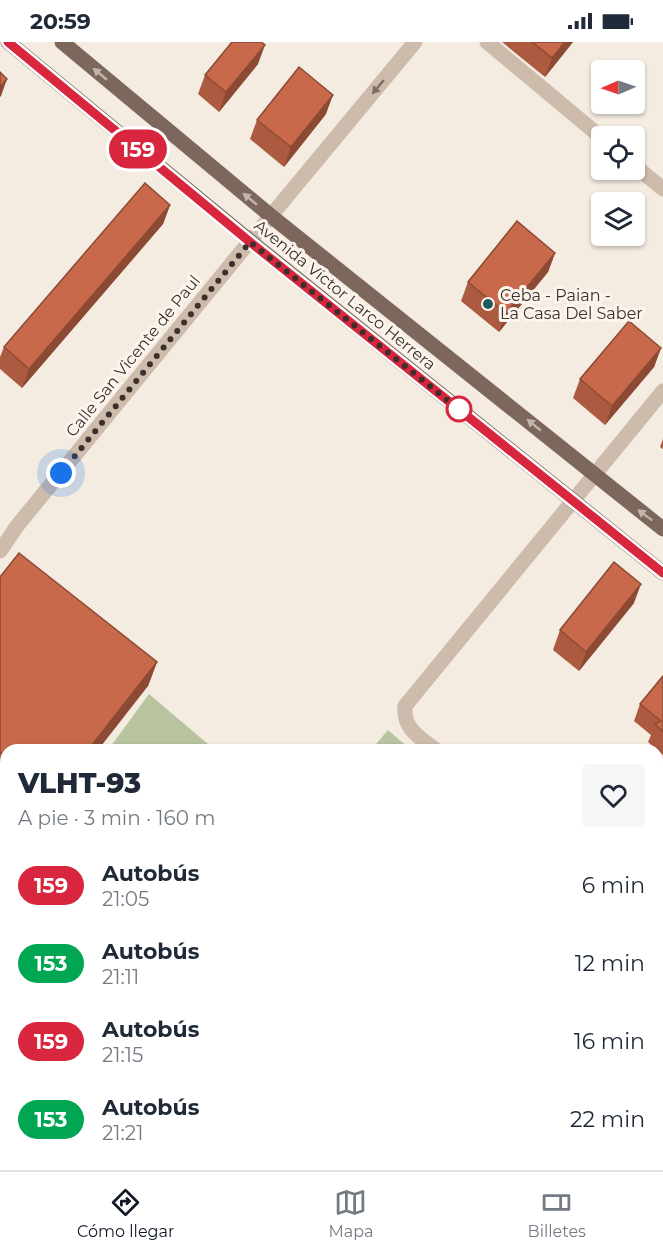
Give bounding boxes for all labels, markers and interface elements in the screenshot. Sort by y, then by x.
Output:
text: 20:59 [30,8,91,35]
north arrow [591,60,645,114]
map controls [591,60,645,246]
one-way arrow [93,68,108,81]
one-way arrow [371,79,384,95]
button: locate [591,126,645,180]
line badge: 159 [104,130,172,168]
text: 159 [121,137,155,162]
one-way arrow [242,192,258,205]
button: layers [591,192,645,246]
street label: Avenida Víctor Larco Herrera [250,216,440,374]
street label: Calle San Vicente de Paul [62,271,204,441]
place label: Ceba - Paian - La Casa Del Saber [500,286,643,323]
marker: Ceba - Paian - La Casa Del Saber [481,297,495,311]
unlabelled marker [446,396,472,422]
one-way arrow [526,420,541,432]
your location [46,458,76,488]
one-way arrow [637,509,652,521]
button: heart [582,764,645,827]
text: VLHT-93 [18,766,141,800]
text: A pie · 3 min · 160 m [18,806,215,830]
text: Autobús [102,860,199,887]
text: 6 min [582,872,645,899]
text: 159 [34,873,68,898]
text: 21:05 [102,887,149,911]
text: Autobús [102,938,199,965]
text: 12 min [575,950,645,977]
text: 153 [34,951,68,976]
text: 21:11 [102,965,139,989]
text: Autobús [102,1016,199,1043]
text: 16 min [574,1028,645,1055]
text: 159 [34,1029,68,1054]
text: 21:15 [102,1043,143,1067]
text: Autobús [102,1094,199,1121]
text: 22 min [570,1106,645,1133]
text: 153 [34,1107,68,1132]
text: 21:21 [102,1121,143,1145]
tab: Cómo llegar [77,1186,174,1241]
tab: Mapa [329,1186,373,1241]
tab: Billetes [528,1186,586,1241]

